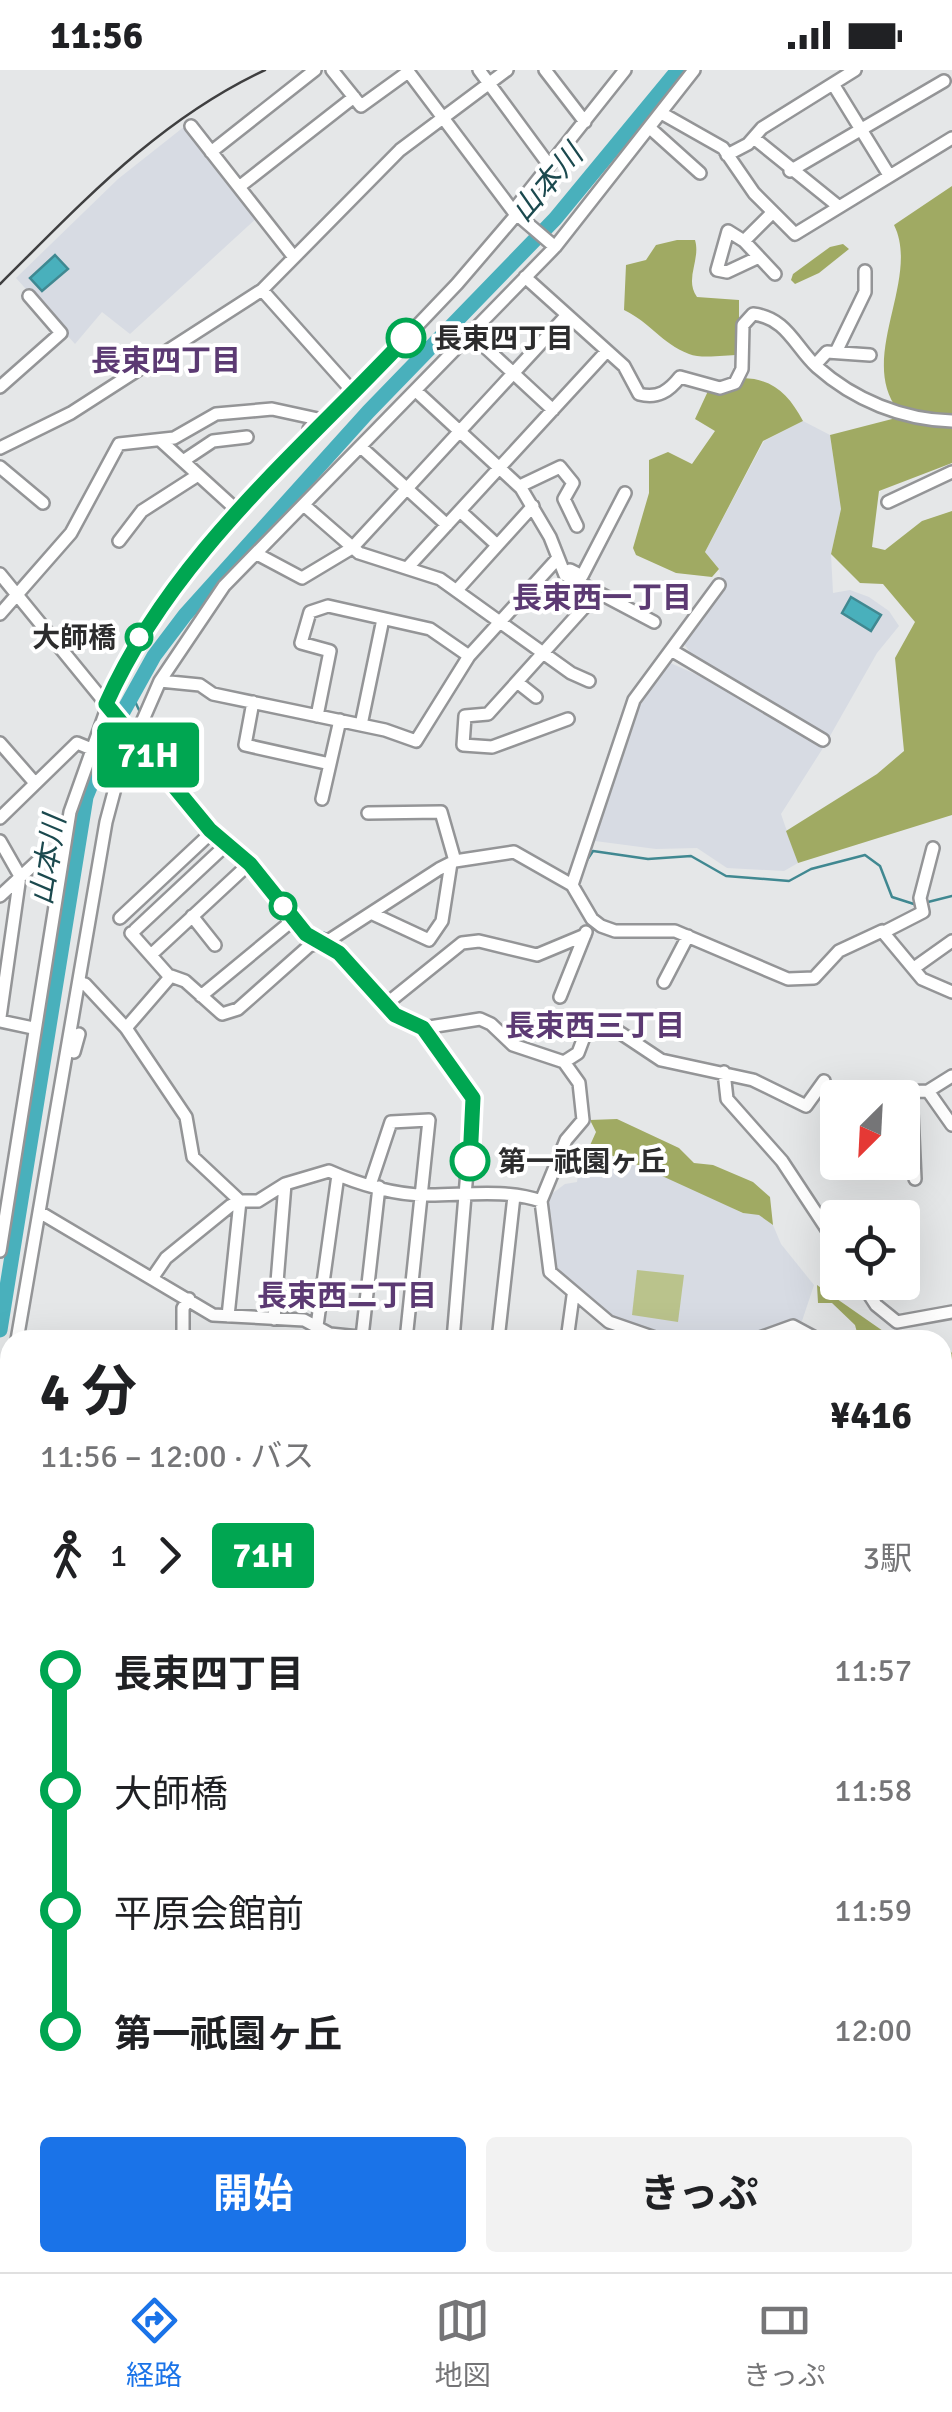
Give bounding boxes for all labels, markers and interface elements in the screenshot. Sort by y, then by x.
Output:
text: 11:56 [50,12,143,59]
water label: 山本川 [504,135,593,229]
marker: 長束四丁目 [387,319,425,357]
place label: 長束四丁目 [434,322,574,356]
district label: 長束四丁目 [91,343,241,380]
district label: 長束西一丁目 [512,580,692,617]
place label: 大師橋 [32,621,116,655]
marker: 大師橋 [126,624,152,650]
line badge: 71H [90,722,206,788]
text: 71H [117,734,179,777]
water label: 山本川 [23,810,74,907]
unlabelled marker [270,893,296,919]
district label: 長束西三丁目 [505,1008,685,1045]
north arrow [820,1080,920,1180]
map controls [820,1080,920,1300]
marker: 第一祇園ヶ丘 [451,1142,489,1180]
place label: 第一祇園ヶ丘 [498,1145,666,1179]
button: locate [820,1200,920,1300]
district label: 長束西二丁目 [257,1278,437,1315]
text: 4 分 [40,1358,137,1426]
text: ¥416 [830,1392,912,1439]
text: 11:56 – 12:00 · バス [40,1437,314,1476]
icon: walk [40,1528,95,1583]
icon: forward [142,1528,197,1583]
text: 71H [232,1534,294,1577]
text: 1 [110,1536,127,1575]
text: 3駅 [863,1539,912,1578]
text: 長束四丁目 [114,1651,304,1698]
text: 11:57 [834,1651,912,1690]
text: 大師橋 [114,1771,228,1818]
text: 11:58 [834,1771,912,1810]
text: 平原会館前 [114,1891,304,1938]
text: 11:59 [834,1891,912,1930]
text: 第一祇園ヶ丘 [114,2011,342,2058]
text: 12:00 [834,2011,912,2050]
button: 開始 [40,2137,466,2252]
button: きっぷ [486,2137,912,2252]
tab: 経路 [126,2293,182,2393]
tab: 地図 [435,2293,491,2393]
tab: きっぷ [743,2293,826,2393]

